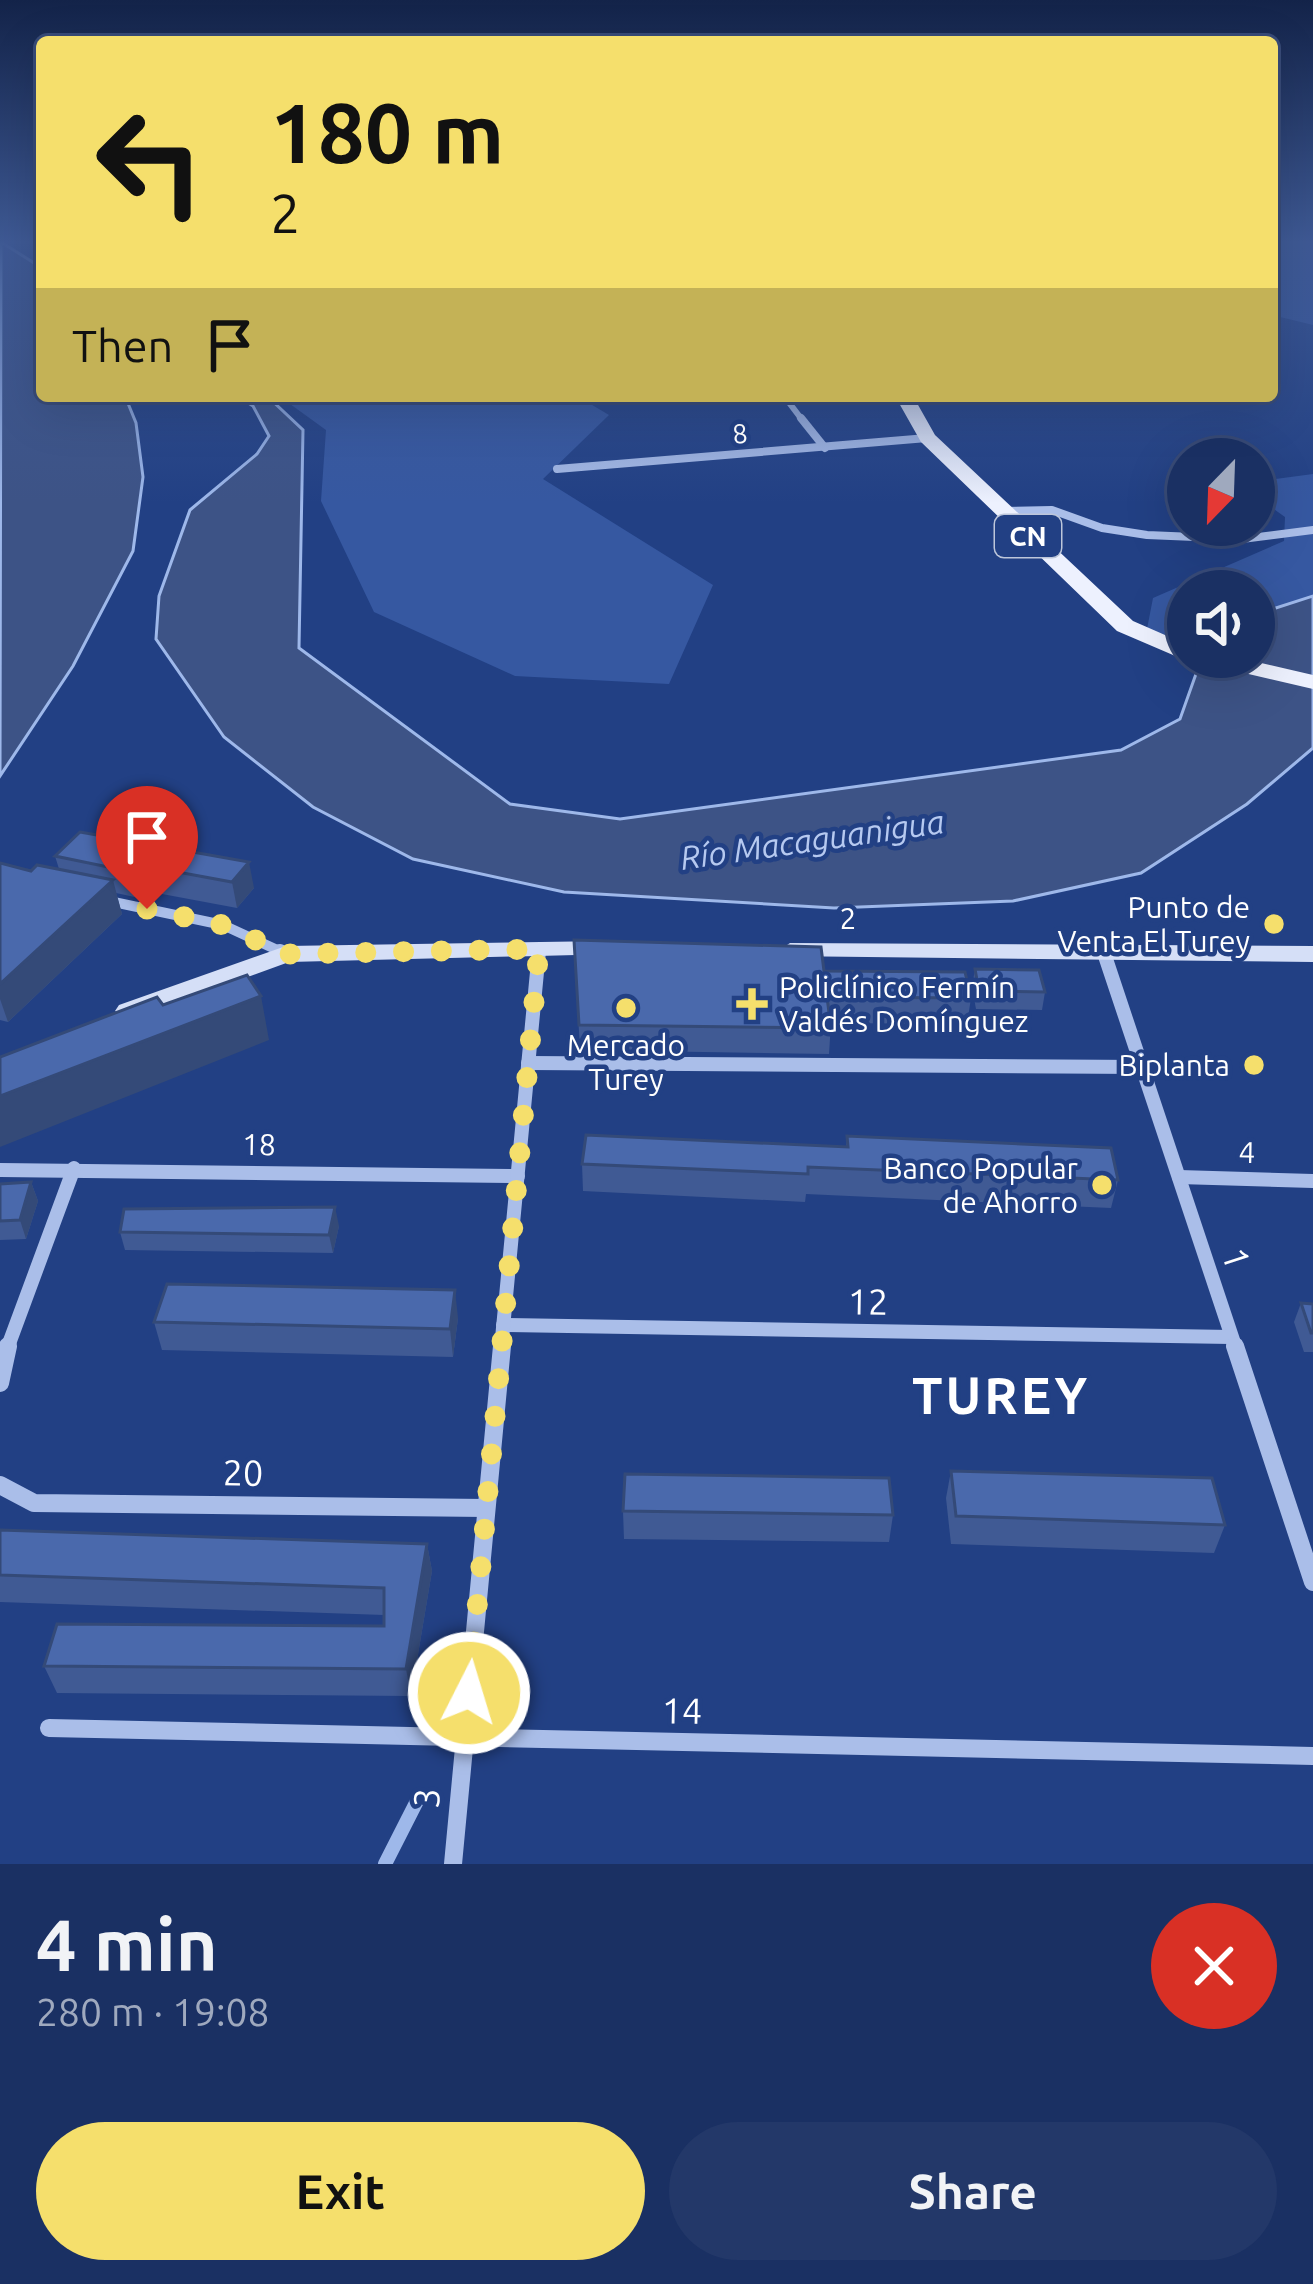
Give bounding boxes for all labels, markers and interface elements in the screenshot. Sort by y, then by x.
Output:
icon: left [72,84,228,240]
text: 180 m [270,85,504,179]
text: 2 [270,183,300,243]
icon: arrive [197,312,263,378]
text: Then [72,320,173,371]
street label: 8 [731,417,749,449]
north arrow [1167,438,1275,546]
map controls [1167,438,1275,678]
road number: CN [995,515,1061,557]
button: sound [1167,570,1275,678]
pin [96,786,198,909]
water label: Río Macaguanigua [678,802,946,876]
icon: arrive [114,804,180,870]
place label: Punto de Venta El Turey [1057,890,1250,958]
street label: 2 [840,901,856,935]
marker: Punto de Venta El Turey [1261,911,1287,937]
place label: Policlínico Fermín Valdés Domínguez [779,970,1029,1038]
marker: Policlínico Fermín Valdés Domínguez [736,988,768,1020]
marker: Mercado Turey [613,995,639,1021]
place label: Mercado Turey [567,1028,685,1096]
place label: Biplanta [1118,1048,1230,1082]
marker: Biplanta [1241,1052,1267,1078]
street label: 18 [242,1127,276,1161]
street label: 4 [1238,1135,1256,1169]
place label: Banco Popular de Ahorro [884,1151,1079,1219]
marker: Banco Popular de Ahorro [1089,1172,1115,1198]
street label: 1 [1214,1242,1260,1274]
street label: 12 [847,1280,889,1322]
district label: TUREY [912,1366,1090,1424]
street label: 20 [222,1451,264,1493]
position arrow [406,1630,532,1756]
street label: 14 [661,1689,703,1731]
street label: 3 [405,1786,447,1810]
button: close [1151,1903,1277,2029]
text: 4 min [36,1904,218,1985]
text: 280 m · 19:08 [36,1990,270,2033]
button: Exit [36,2122,645,2260]
button: Share [669,2122,1277,2260]

